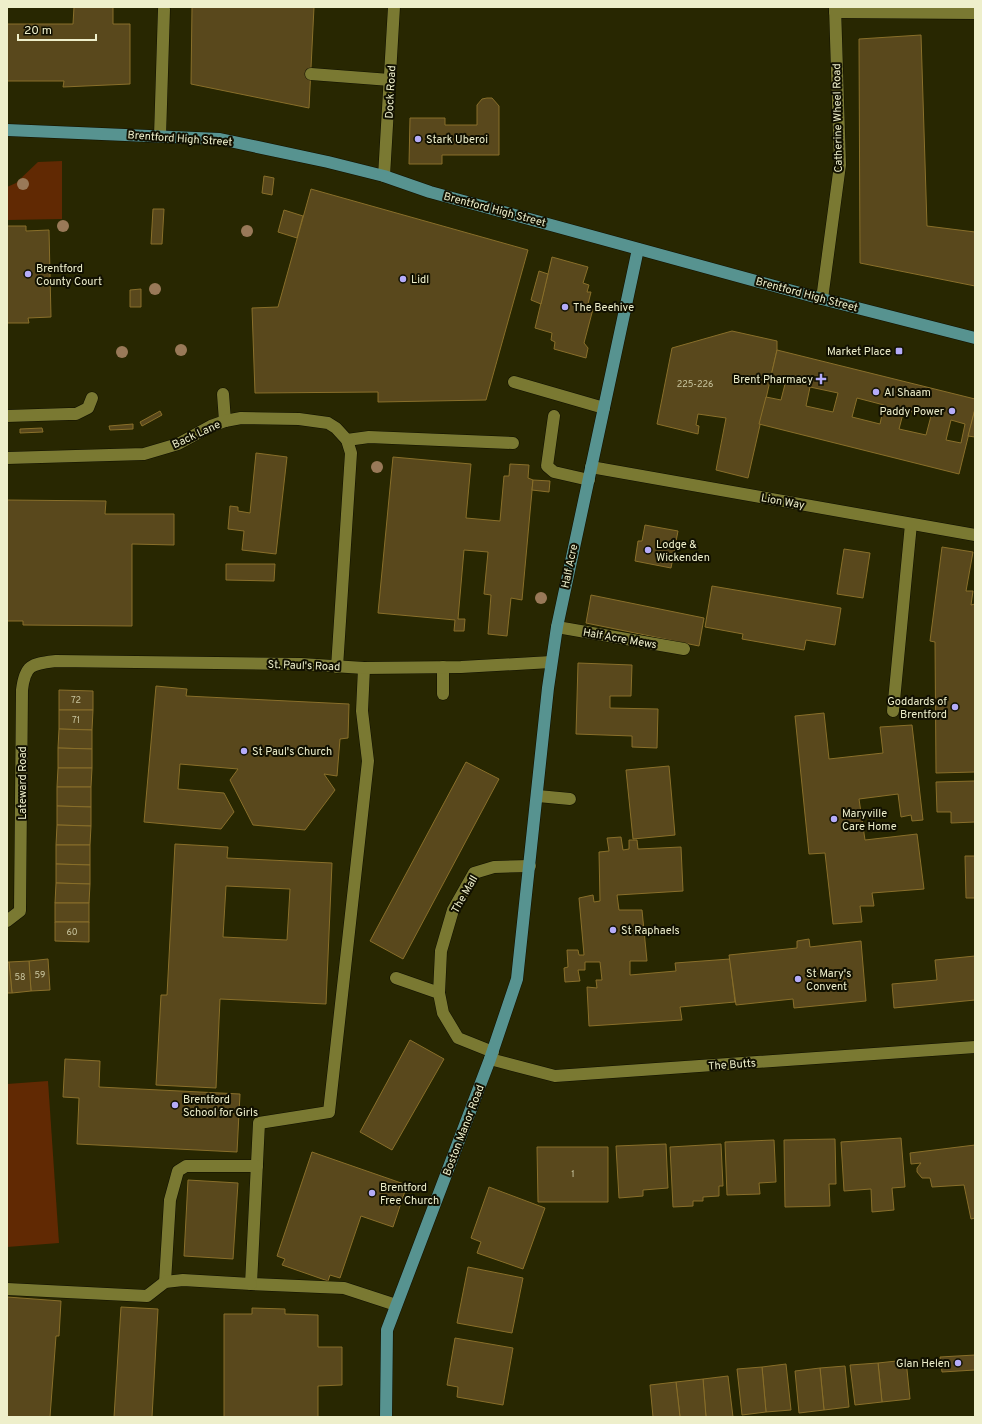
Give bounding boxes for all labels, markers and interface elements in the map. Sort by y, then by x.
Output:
scale bar [18,16,96,42]
text: 20 m [24,23,52,39]
street label: Catherine Wheel Road [830,63,846,173]
street label: Dock Road [383,65,399,119]
street label: Brentford High Street [127,128,233,150]
place label: Stark Uberoi [426,133,488,147]
marker: Stark Uberoi [413,134,423,144]
street label: Brentford High Street [442,190,547,230]
place label: Brentford County Court [36,262,102,289]
marker: Brentford County Court [23,269,33,279]
place label: Lidl [411,273,429,287]
marker: Lidl [398,274,408,284]
street label: Brentford High Street [754,275,859,315]
place label: The Beehive [573,301,634,315]
marker: The Beehive [560,302,570,312]
place label: Market Place [827,345,891,359]
marker: Market Place [894,346,904,356]
place label: Brent Pharmacy [733,373,813,387]
marker: Brent Pharmacy [816,374,826,384]
house number: 225-226 [677,379,713,390]
place label: Al Shaam [884,386,931,400]
marker: Al Shaam [871,387,881,397]
place label: Paddy Power [880,405,945,419]
marker: Paddy Power [947,406,957,416]
street label: Back Lane [170,418,223,452]
street label: Lion Way [760,491,806,513]
place label: Lodge & Wickenden [656,538,710,565]
street label: Half Acre [558,543,581,590]
marker: Lodge & Wickenden [643,545,653,555]
street label: Half Acre Mews [582,626,658,652]
street label: St. Paul's Road [267,658,340,674]
house number: 72 [71,695,81,706]
place label: Goddards of Brentford [887,695,947,722]
marker: Goddards of Brentford [950,702,960,712]
house number: 71 [72,715,80,726]
place label: St Paul's Church [252,745,332,759]
street label: Lateward Road [16,746,30,820]
marker: St Paul's Church [239,746,249,756]
place label: Maryville Care Home [842,807,897,834]
marker: Maryville Care Home [829,814,839,824]
street label: The Mall [448,873,481,916]
place label: St Raphaels [621,924,680,938]
marker: St Raphaels [608,925,618,935]
house number: 60 [66,927,78,938]
place label: St Mary's Convent [806,967,851,994]
house number: 59 [35,970,45,981]
house number: 58 [14,972,26,983]
marker: St Mary's Convent [793,974,803,984]
street label: The Butts [708,1056,756,1074]
street label: Boston Manor Road [440,1083,488,1178]
place label: Brentford School for Girls [183,1093,258,1120]
marker: Brentford School for Girls [170,1100,180,1110]
house number: 1 [571,1169,575,1180]
place label: Brentford Free Church [380,1181,439,1208]
marker: Brentford Free Church [367,1188,377,1198]
place label: Glan Helen [896,1357,950,1371]
marker: Glan Helen [953,1358,963,1368]

